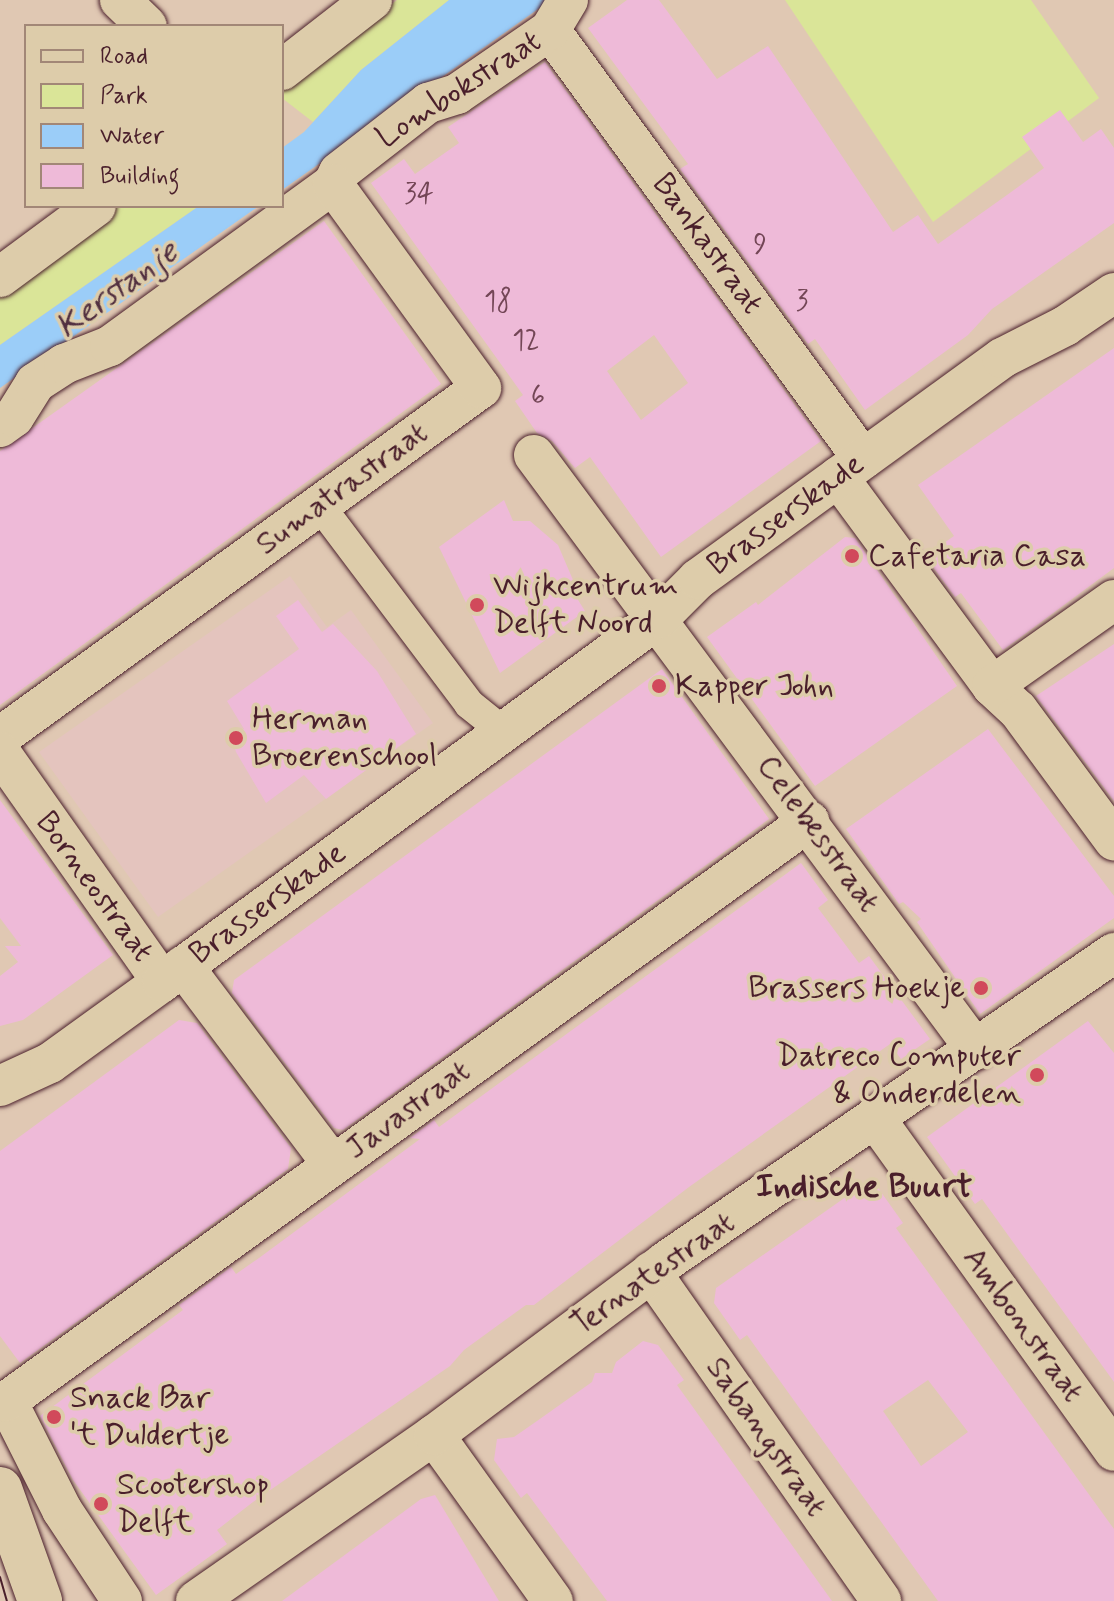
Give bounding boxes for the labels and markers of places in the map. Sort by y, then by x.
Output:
place label: Cafetaria Casa [868,537,1083,575]
marker: Cafetaria Casa [843,547,861,565]
place label: Wijkcentrum Delft Noord [493,568,678,643]
marker: Wijkcentrum Delft Noord [468,596,486,614]
place label: Kapper John [675,667,849,705]
marker: Kapper John [650,677,668,695]
place label: Herman Broerenschool [252,701,437,776]
marker: Herman Broerenschool [227,729,245,747]
place label: Brassers Hoekje [748,969,965,1007]
marker: Brassers Hoekje [972,979,990,997]
place label: Datreco Computer & Onderdelen [772,1038,1021,1113]
marker: Datreco Computer & Onderdelen [1028,1066,1046,1084]
place label: Snack Bar 't Duldertje [70,1380,229,1455]
marker: Snack Bar 't Duldertje [45,1408,63,1426]
place label: Scootershop Delft [117,1467,269,1542]
marker: Scootershop Delft [92,1495,110,1513]

